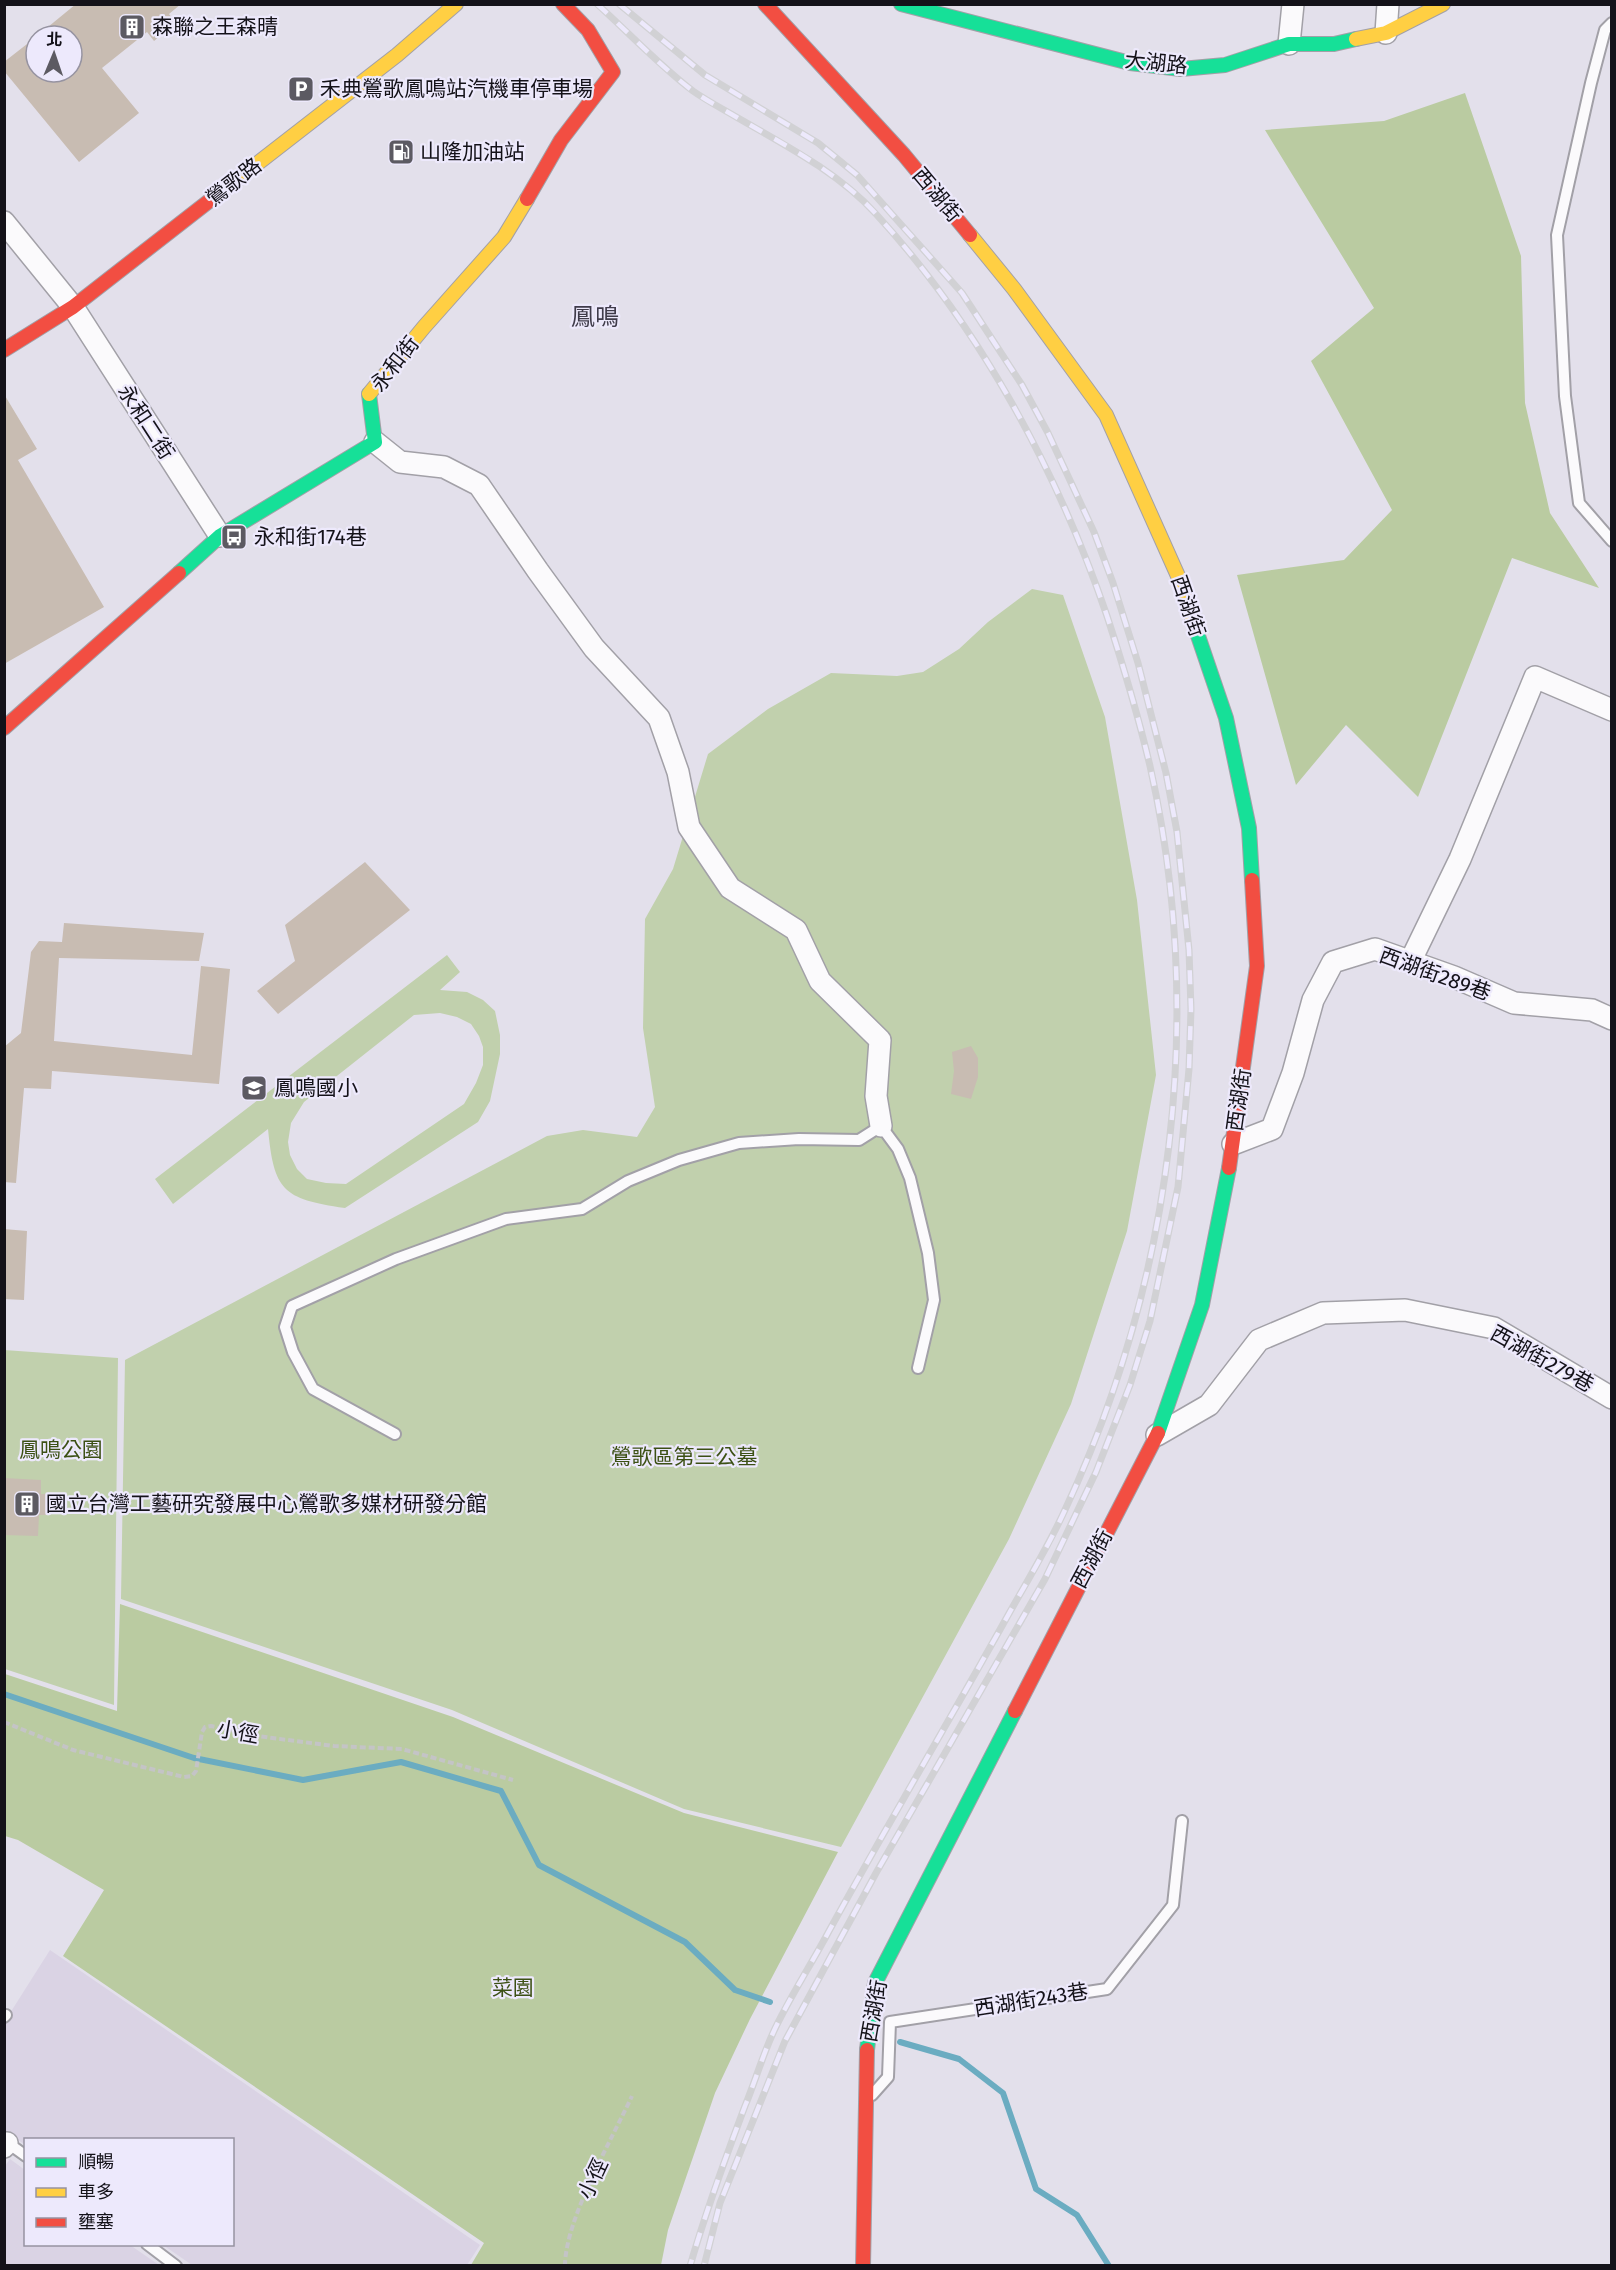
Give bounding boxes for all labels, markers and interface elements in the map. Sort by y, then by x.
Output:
building icon: 森聯之王森晴 [117,12,147,42]
place label: 森聯之王森晴 [152,14,278,40]
north arrow [24,24,84,84]
text: 北 [46,30,63,49]
street label: 大湖路 [1123,47,1189,79]
parking icon: 禾典鶯歌鳳鳴站汽機車停車場 [286,74,316,104]
place label: 禾典鶯歌鳳鳴站汽機車停車場 [320,76,593,102]
fuel station icon: 山隆加油站 [386,137,416,167]
place label: 山隆加油站 [420,139,525,165]
street label: 鶯歌路 [201,152,267,212]
street label: 西湖街 [907,163,967,227]
district label: 鳳鳴 [571,303,619,331]
street label: 永和街 [365,331,425,397]
street label: 永和二街 [112,380,180,464]
bus stop icon: 永和街174巷 [219,522,249,552]
place label: 永和街174巷 [254,524,367,550]
street label: 西湖街 [1165,572,1211,640]
street label: 西湖街289巷 [1376,942,1494,1006]
street label: 西湖街 [1222,1067,1256,1133]
school or university icon: 鳳鳴國小 [239,1073,269,1103]
place label: 鳳鳴國小 [274,1075,358,1101]
street label: 西湖街279巷 [1486,1320,1598,1398]
park label: 鳳鳴公園 [19,1437,103,1463]
park label: 鶯歌區第三公墓 [611,1444,758,1470]
building icon: 國立台灣工藝研究發展中心鶯歌多媒材研發分館 [12,1489,42,1519]
place label: 國立台灣工藝研究發展中心鶯歌多媒材研發分館 [46,1491,487,1517]
street label: 西湖街 [1066,1525,1118,1593]
street label: 小徑 [215,1716,261,1748]
park label: 菜園 [492,1975,534,2001]
street label: 西湖街 [856,1978,892,2044]
street label: 西湖街243巷 [972,1978,1090,2022]
legend [24,2138,234,2246]
text: 順暢 [78,2151,114,2173]
street label: 小徑 [572,2154,614,2204]
text: 車多 [78,2181,114,2203]
text: 壅塞 [78,2211,114,2233]

